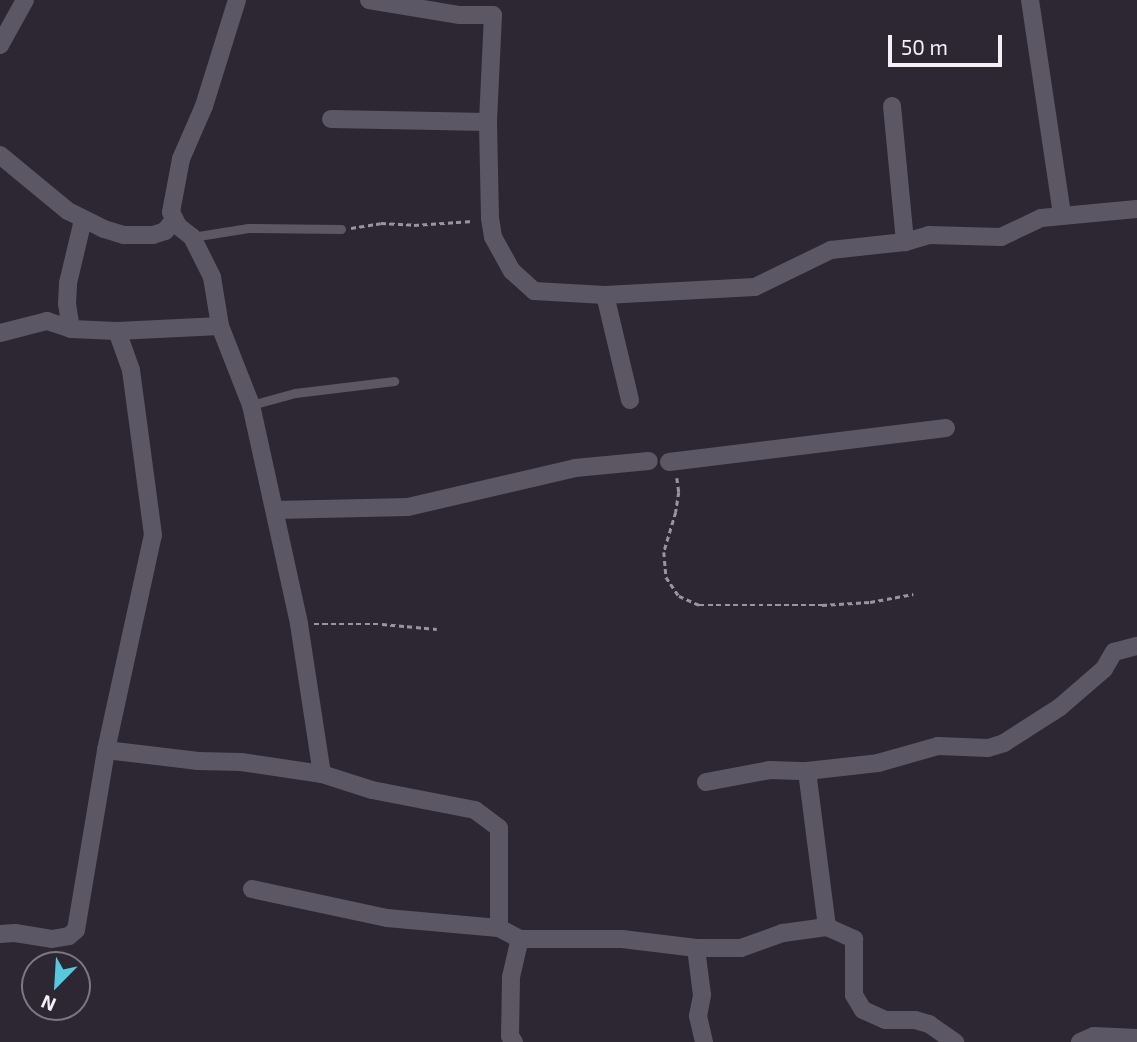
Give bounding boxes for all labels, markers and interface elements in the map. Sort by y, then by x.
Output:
scale bar [892,21,1006,65]
text: 50 m [901,34,948,59]
north arrow [21,951,91,1021]
text: N [37,991,59,1017]

